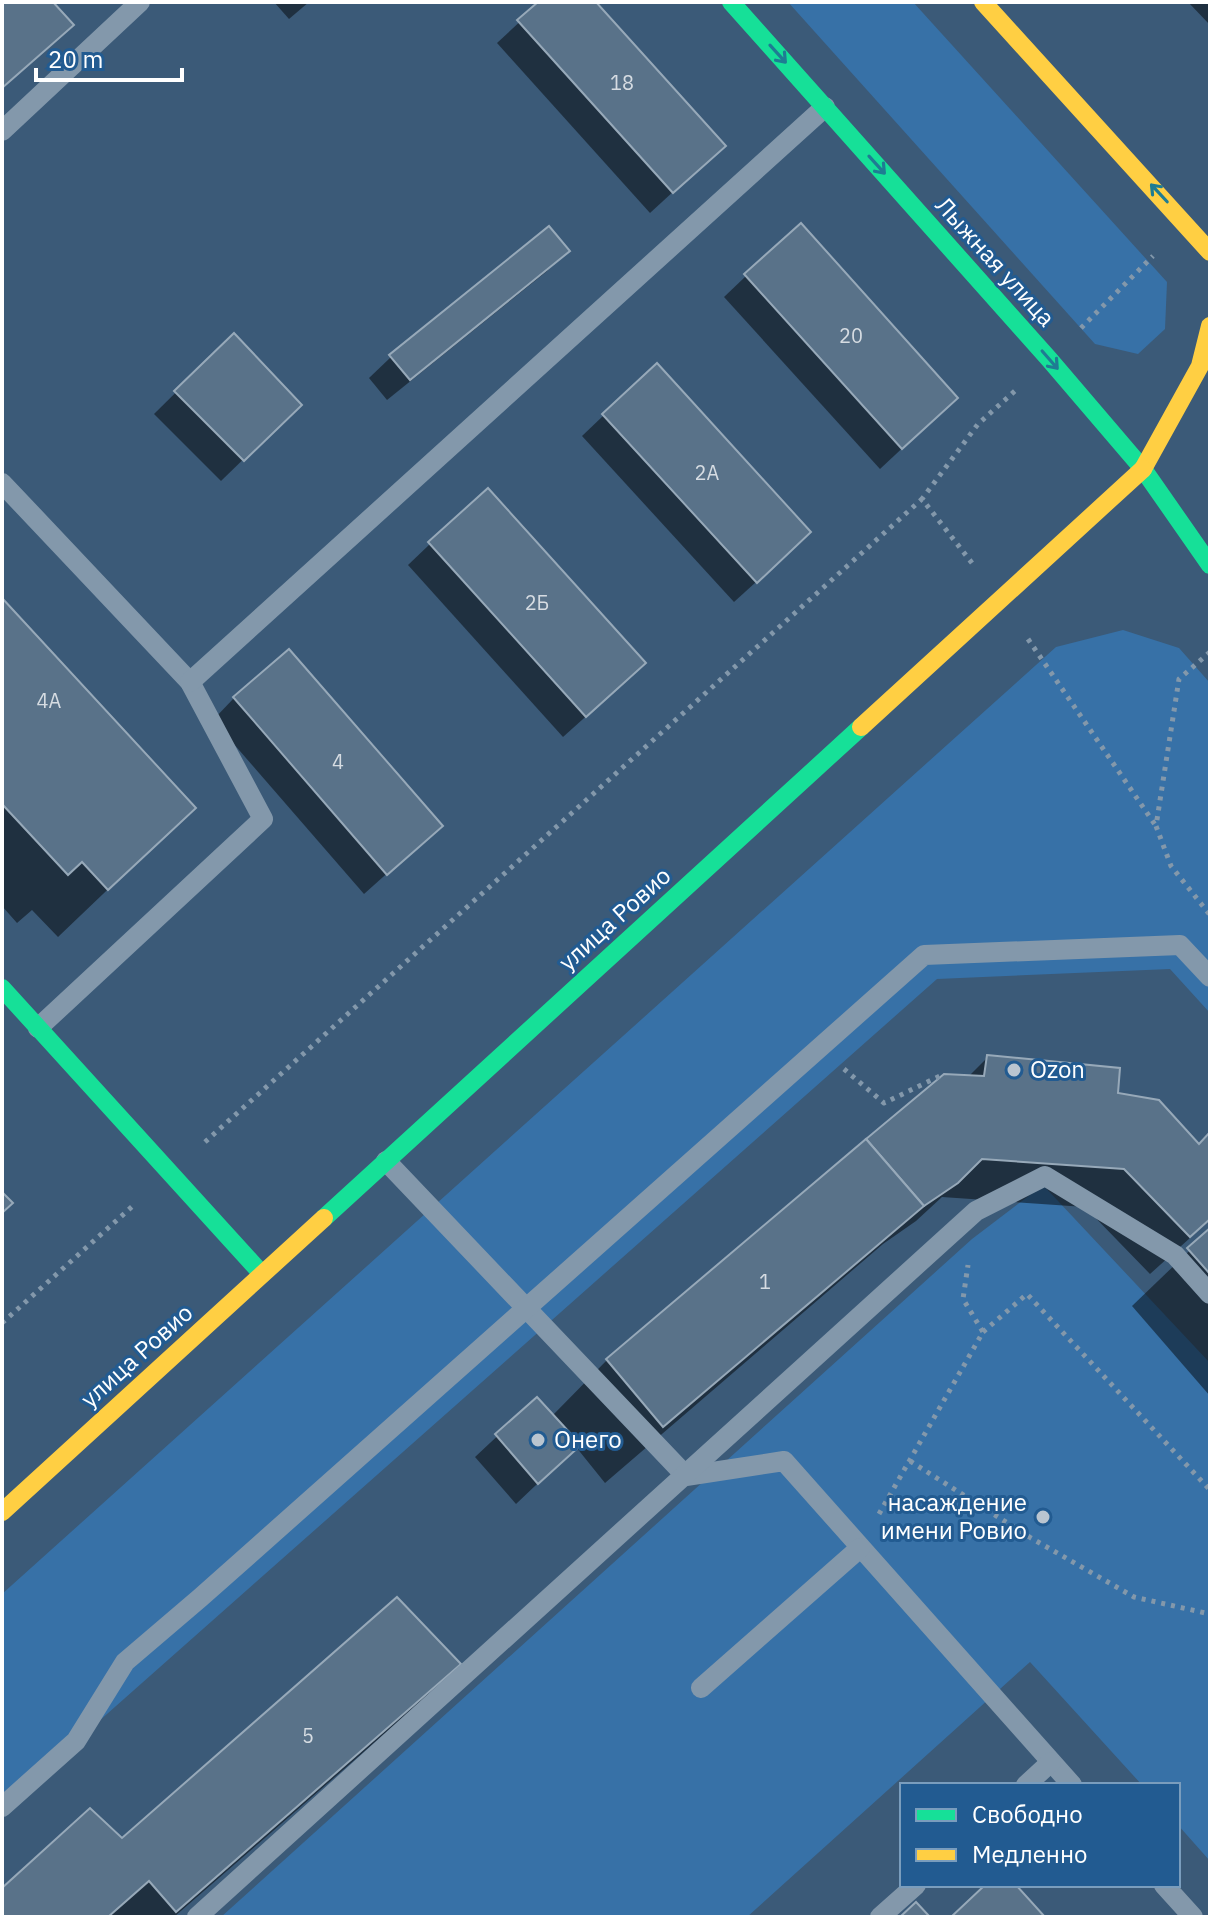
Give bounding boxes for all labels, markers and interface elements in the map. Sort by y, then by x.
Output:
scale bar [36,32,182,82]
text: 20 m [48,43,103,75]
one-way arrow [769,44,787,64]
house number: 18 [610,69,634,96]
one-way arrow [868,155,886,175]
one-way arrow [1149,183,1168,203]
street label: Лыжная улица [929,190,1063,333]
house number: 20 [839,322,863,349]
one-way arrow [1040,349,1058,369]
house number: 2А [695,459,720,486]
house number: 2Б [525,589,549,616]
house number: 4А [37,687,62,714]
house number: 4 [332,748,344,775]
street label: улица Ровио [551,859,677,977]
place label: Ozon [1030,1053,1085,1085]
marker: Ozon [1005,1061,1023,1079]
house number: 1 [759,1268,771,1295]
street label: улица Ровио [73,1296,199,1414]
place label: Онего [554,1423,622,1455]
marker: Онего [529,1431,547,1449]
place label: насаждение имени Ровио [881,1486,1027,1546]
marker: насаждение имени Ровио [1034,1508,1052,1526]
house number: 5 [302,1722,314,1749]
legend [900,1783,1180,1887]
text: Свободно [972,1798,1083,1830]
text: Медленно [972,1838,1088,1870]

